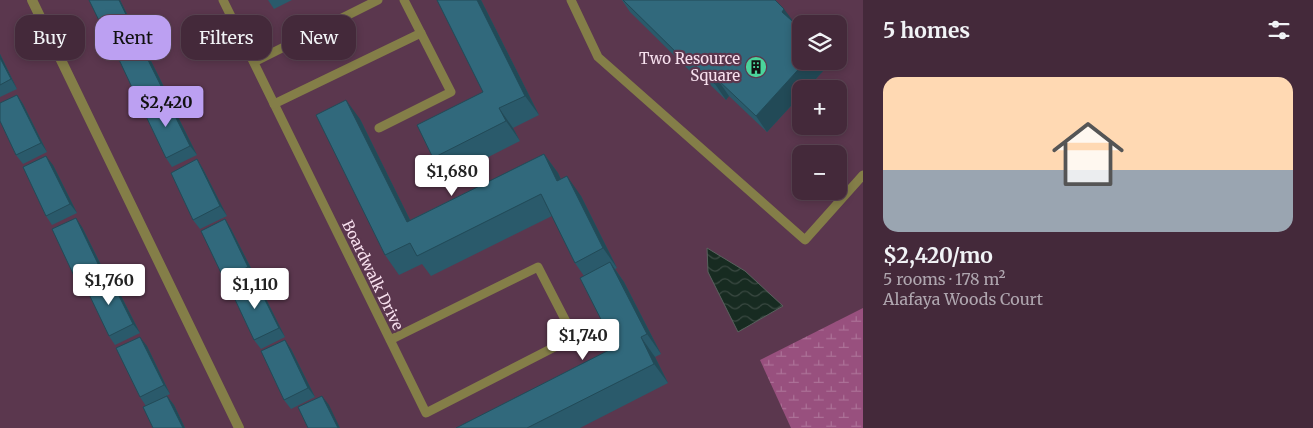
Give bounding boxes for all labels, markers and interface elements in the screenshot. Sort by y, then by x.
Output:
chip: Buy [15,15,85,60]
chip: Rent [95,15,171,60]
chip: Filters [181,15,272,60]
chip: New [282,15,356,60]
map controls [792,15,847,200]
button: layers [792,15,847,70]
icon: filters [1265,16,1293,44]
text: 5 homes [883,17,970,44]
place label: Two Resource Square [639,49,740,85]
building icon: Two Resource Square [744,55,768,79]
button: + [792,80,847,135]
pin: $2,420 [125,86,207,128]
text: $2,420 [139,92,193,112]
icon: home [1043,109,1133,199]
button: − [792,145,847,200]
pin: $1,680 [411,154,493,197]
text: $1,680 [426,161,478,181]
street label: Boardwalk Drive [338,217,408,333]
text: $2,420/mo [883,242,993,269]
pin: $1,760 [68,264,150,306]
pin: $1,110 [214,268,296,310]
text: 5 rooms · 178 m² [883,269,1005,289]
text: $1,760 [84,270,134,290]
text: $1,110 [232,274,278,294]
text: Alafaya Woods Court [883,289,1043,309]
pin: $1,740 [542,318,624,361]
text: $1,740 [558,325,608,345]

